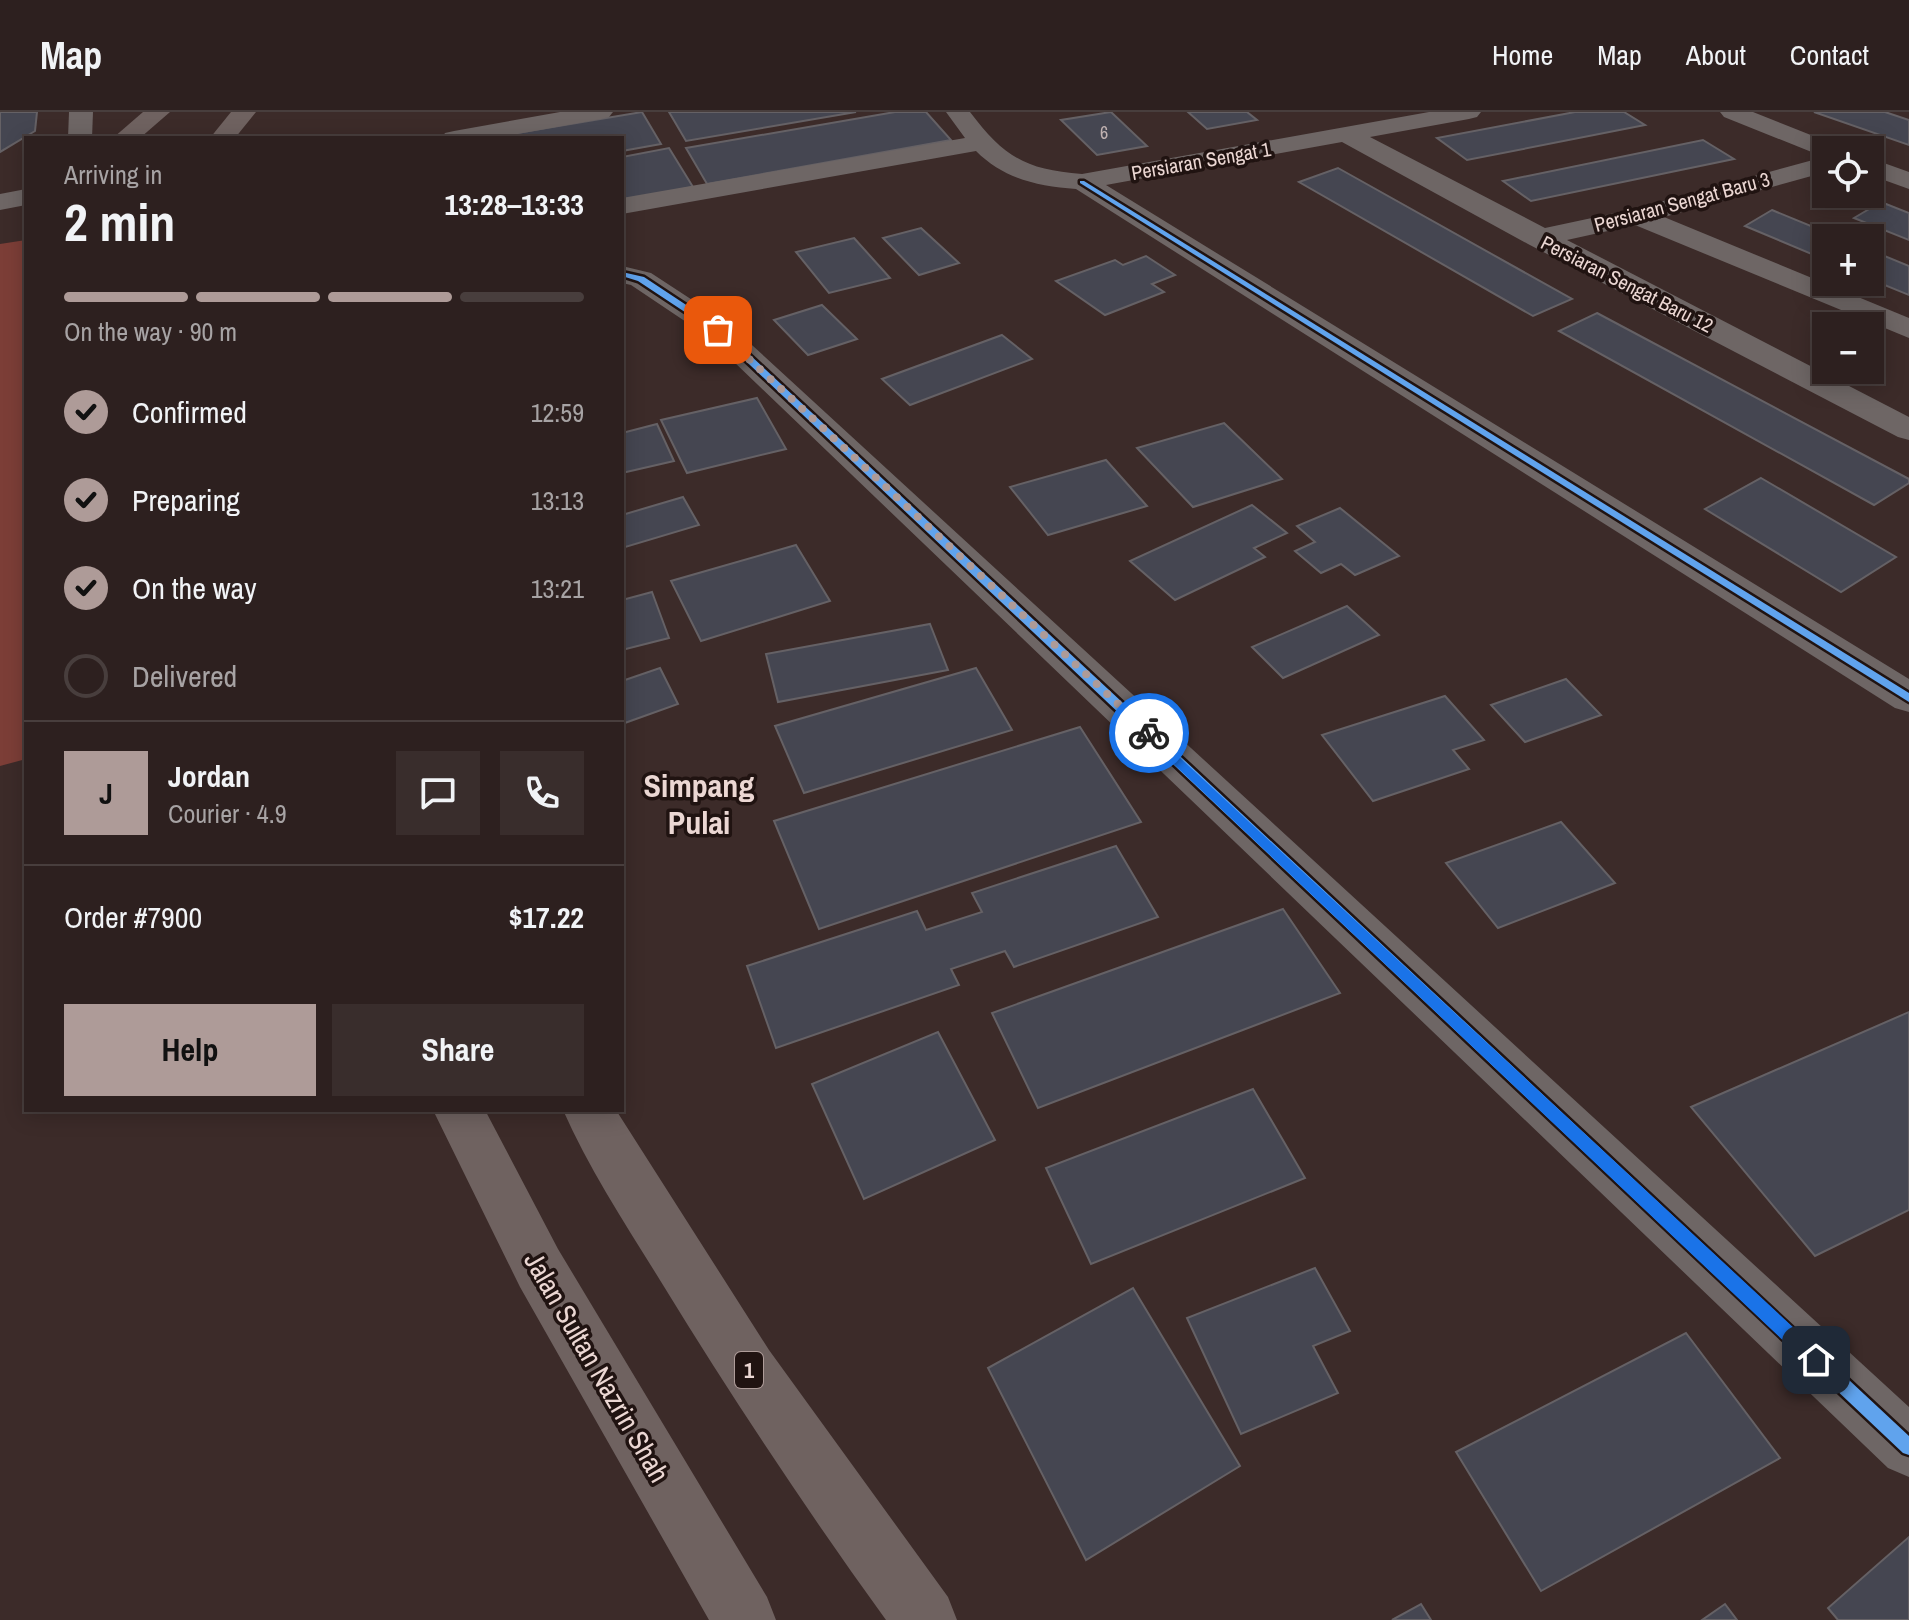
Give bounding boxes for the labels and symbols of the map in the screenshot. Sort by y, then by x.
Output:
house number: 6 [1100,120,1108,145]
street label: Persiaran Sengat 1 [1129,135,1273,186]
street label: Persiaran Sengat Baru 3 [1591,165,1773,238]
street label: Persiaran Sengat Baru 12 [1537,228,1718,339]
pin [684,296,752,364]
courier [1109,693,1189,773]
district label: Simpang Pulai [644,764,754,844]
street label: Jalan Sultan Nazrin Shah [515,1245,679,1489]
pin [1782,1326,1850,1394]
road number: 1 [735,1352,763,1388]

